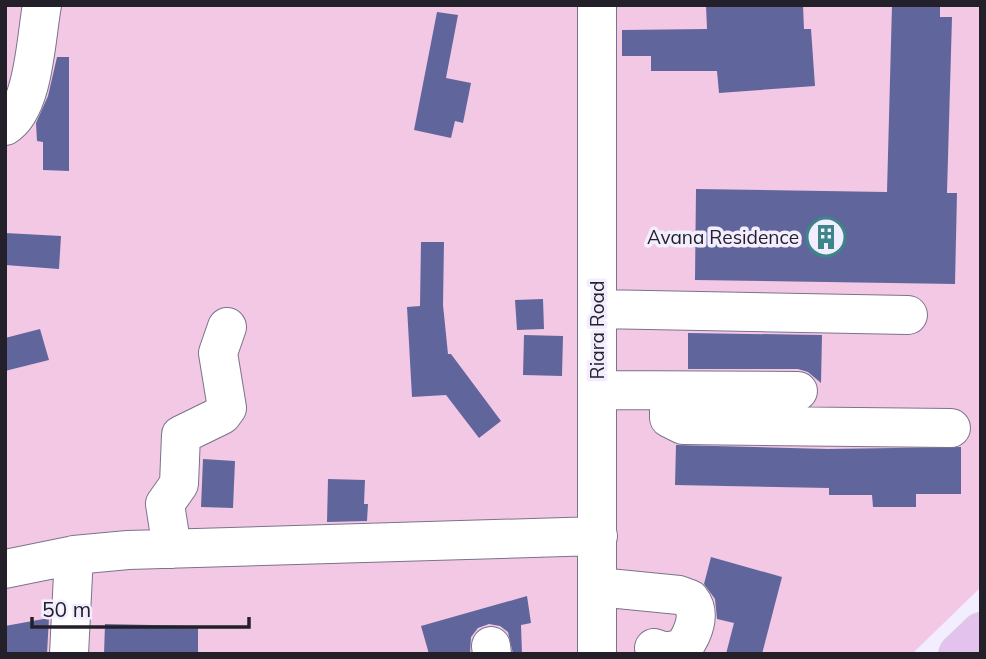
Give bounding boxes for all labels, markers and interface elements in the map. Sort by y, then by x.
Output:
building icon: Avana Residence [805,216,847,258]
place label: Avana Residence [647,225,799,249]
street label: Riara Road [585,281,609,379]
scale bar [32,586,248,630]
text: 50 m [42,596,91,622]

